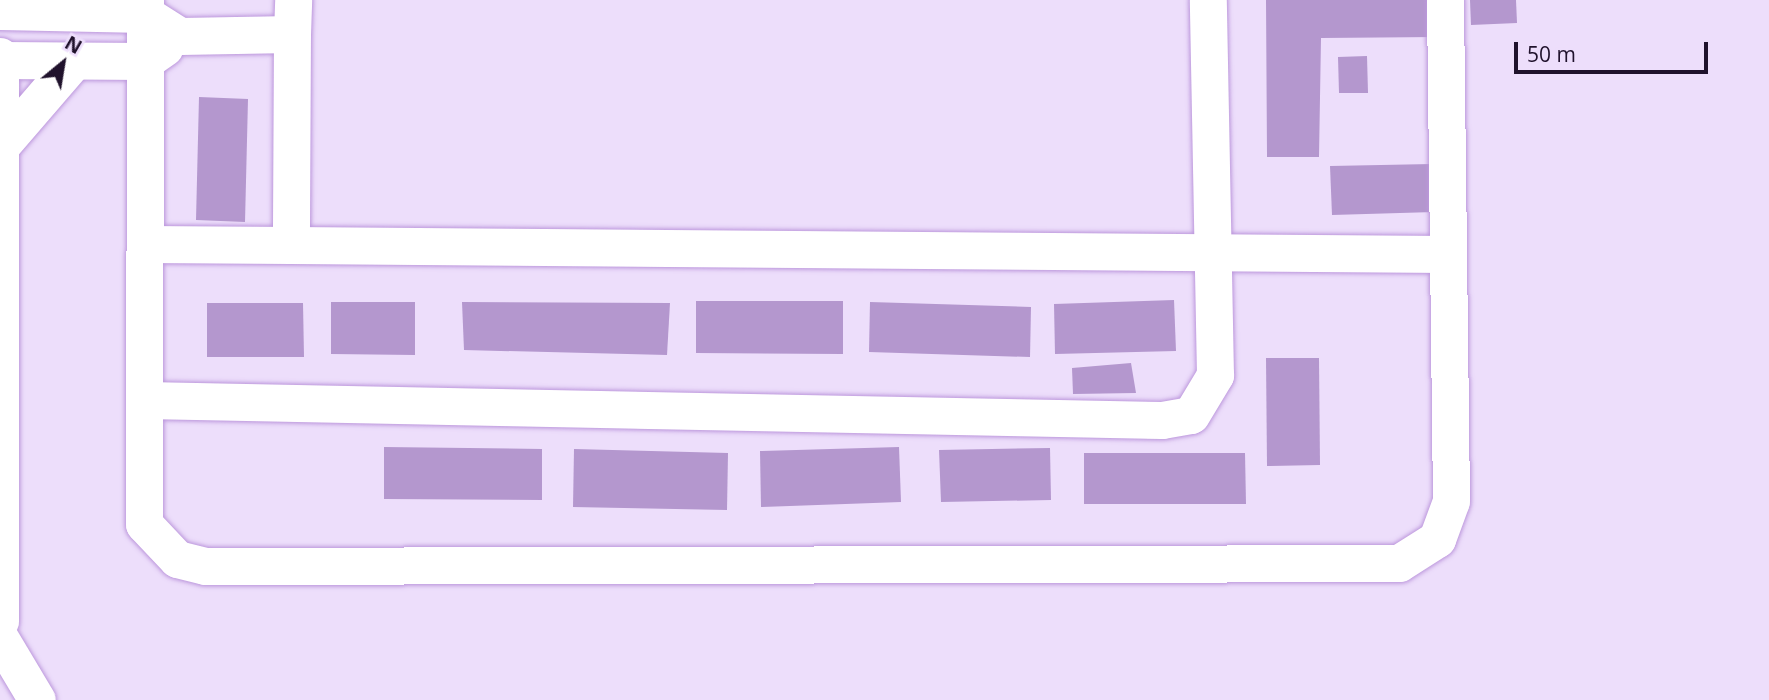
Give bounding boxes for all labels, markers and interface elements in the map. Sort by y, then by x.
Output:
north arrow [28,28,98,98]
scale bar [1517,28,1711,72]
text: N [60,30,87,60]
text: 50 m [1527,40,1576,68]

